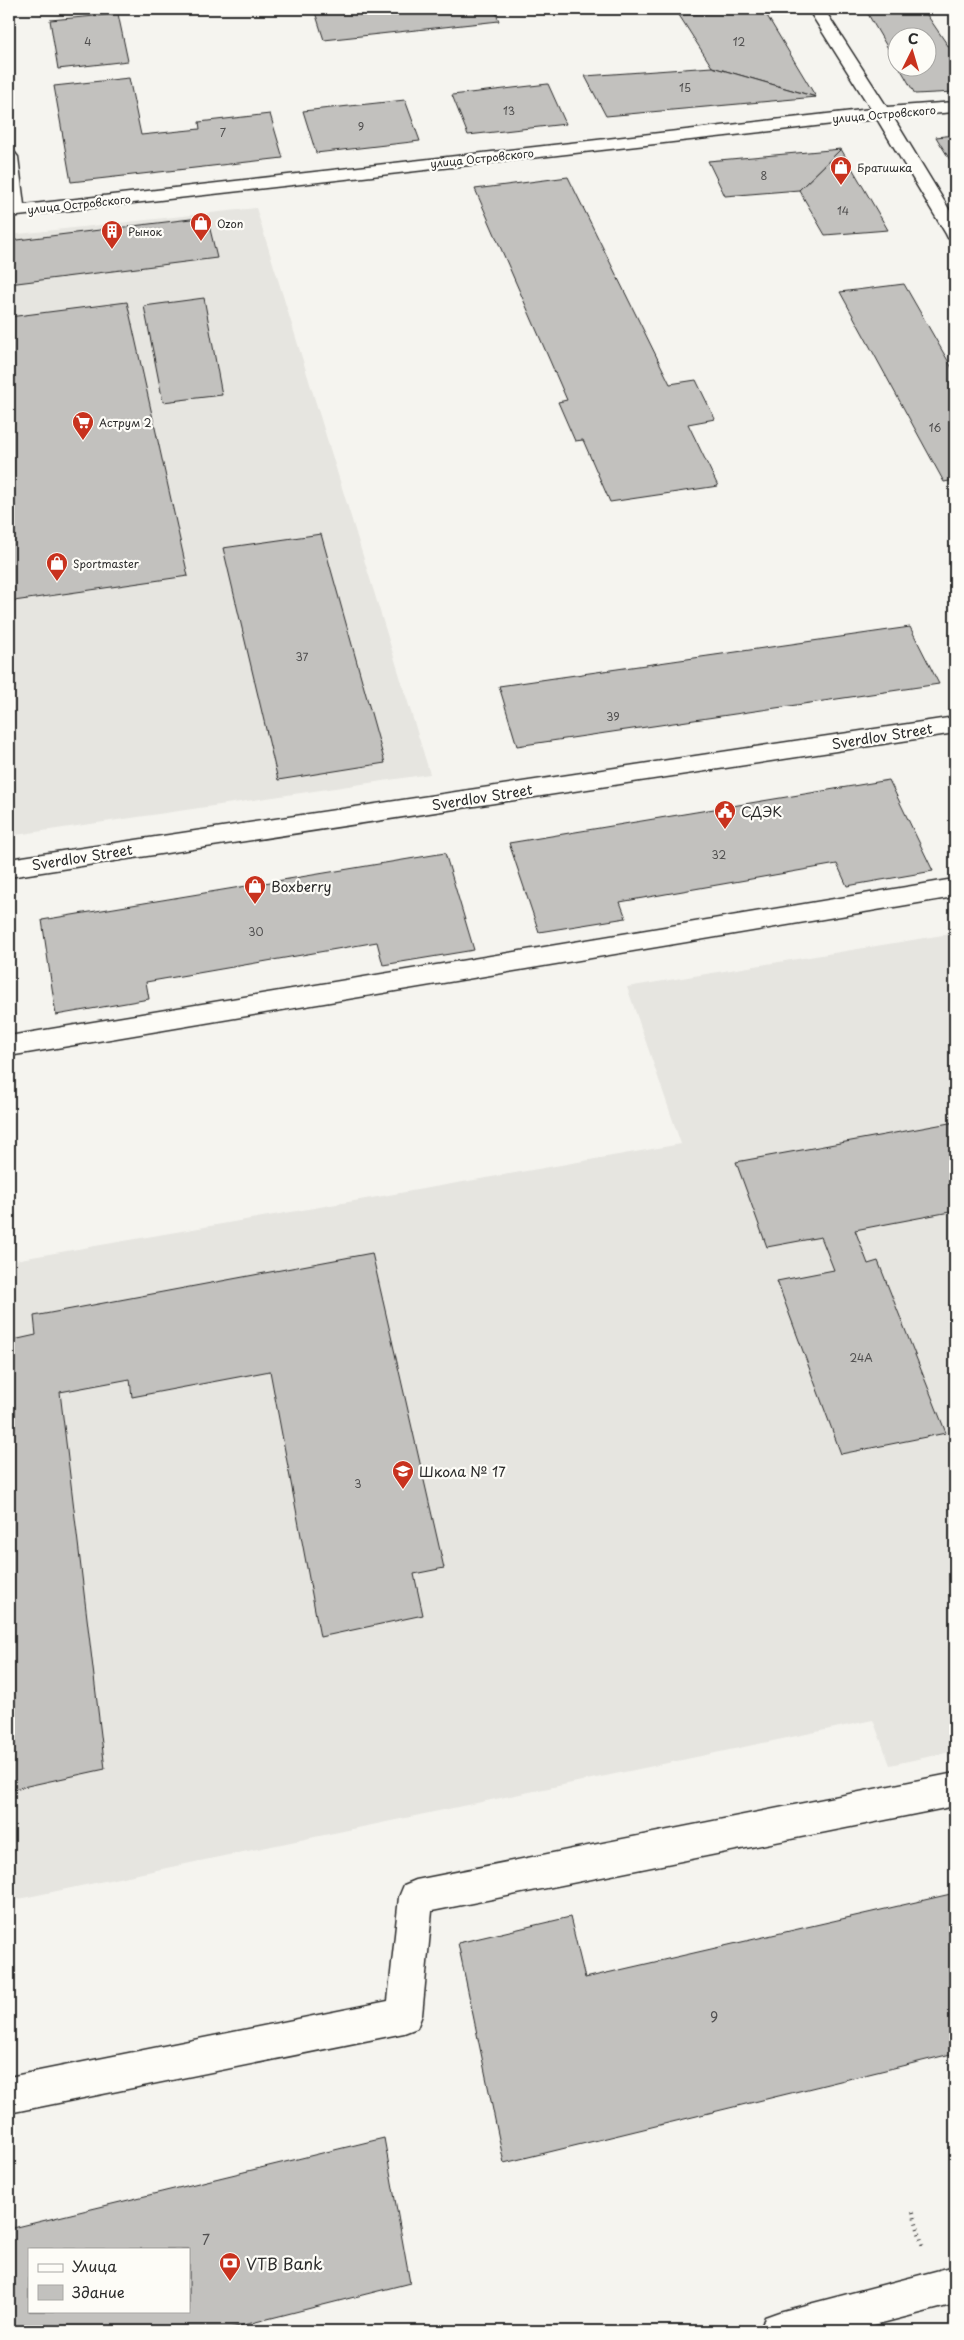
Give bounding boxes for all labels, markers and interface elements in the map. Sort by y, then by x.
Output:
north arrow [886,28,936,78]
text: С [907,28,919,49]
house number: 4 [84,33,92,50]
house number: 12 [733,33,746,50]
house number: 15 [679,79,691,96]
street label: улица Островского [832,101,936,127]
house number: 13 [503,102,515,119]
house number: 9 [358,118,364,135]
house number: 7 [220,124,226,141]
street label: улица Островского [429,144,535,172]
shop icon: Братишка [829,155,853,186]
place label: Братишка [857,159,912,176]
house number: 8 [761,167,768,184]
street label: улица Островского [26,190,132,218]
house number: 14 [837,202,849,219]
shop icon: Ozon [189,211,213,242]
place label: Ozon [217,215,243,232]
building icon: Рынок [100,219,124,250]
place label: Рынок [128,223,163,240]
supermarket icon: Аструм 2 [71,410,95,441]
place label: Аструм 2 [99,414,152,431]
house number: 16 [929,419,942,436]
shop icon: Sportmaster [45,551,69,582]
place label: Sportmaster [73,555,140,572]
house number: 37 [296,648,309,665]
house number: 39 [606,708,620,725]
street label: Sverdlov Street [830,718,934,754]
street label: Sverdlov Street [430,779,534,815]
public building icon: СДЭК [713,799,737,830]
place label: СДЭК [741,801,782,822]
street label: Sverdlov Street [30,839,134,875]
house number: 32 [712,846,727,863]
shop icon: Boxberry [243,874,267,905]
place label: Boxberry [271,876,331,897]
house number: 30 [248,923,264,940]
house number: 24А [849,1349,873,1366]
school or university icon: Школа № 17 [391,1459,415,1490]
place label: Школа № 17 [419,1461,506,1482]
house number: 3 [354,1475,362,1492]
house number: 9 [710,2006,718,2027]
house number: 7 [202,2229,210,2250]
legend [28,2248,190,2312]
bank icon: VTB Bank [218,2251,242,2282]
place label: VTB Bank [246,2251,323,2275]
text: Улица [72,2254,117,2277]
text: Здание [72,2280,125,2303]

